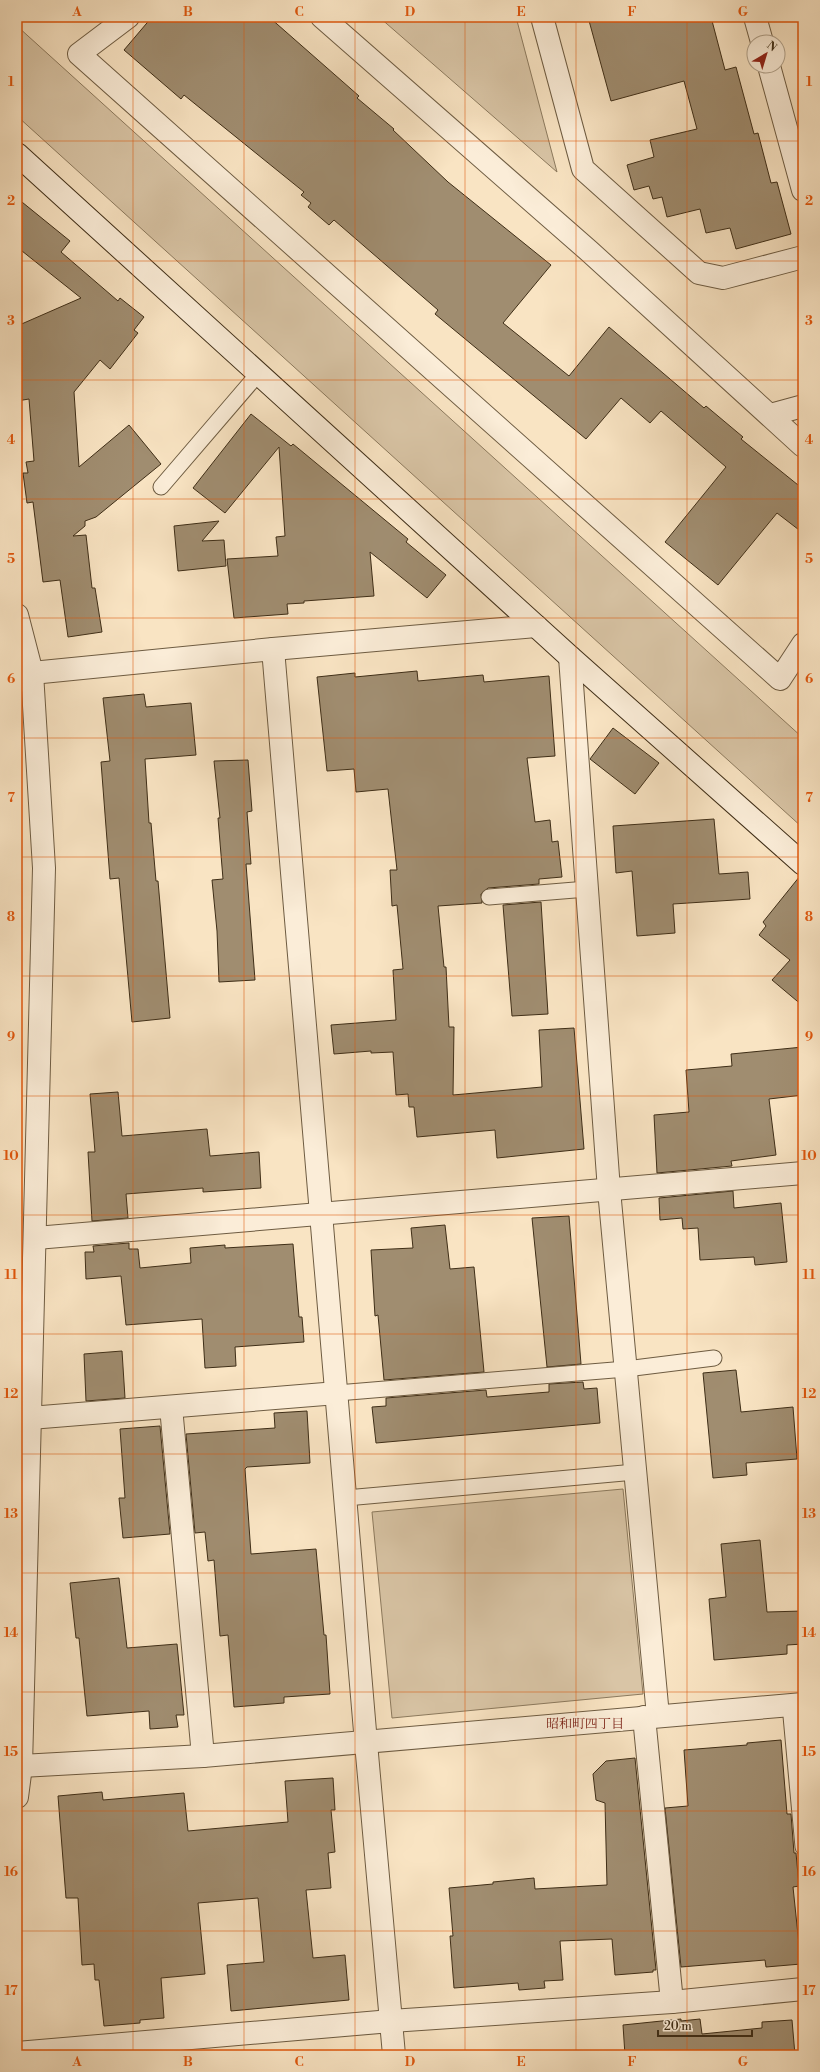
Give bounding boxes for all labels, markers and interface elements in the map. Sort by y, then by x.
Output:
text: A [71,4,82,20]
text: B [183,4,193,20]
text: C [294,4,304,20]
text: D [405,4,415,20]
text: E [516,4,526,20]
text: F [627,4,637,20]
text: G [738,4,749,20]
north arrow [746,34,786,74]
text: N [764,39,780,55]
text: 1 [8,74,15,90]
text: 1 [806,74,813,90]
text: 2 [7,193,15,209]
text: 2 [805,193,813,209]
text: 3 [7,313,15,329]
text: 3 [805,313,813,329]
text: 4 [7,432,16,448]
text: 4 [805,432,814,448]
text: 5 [7,551,15,567]
text: 5 [805,551,813,567]
text: 6 [7,671,15,687]
text: 6 [805,671,813,687]
text: 7 [7,790,15,806]
text: 7 [805,790,813,806]
text: 8 [7,909,15,925]
text: 8 [805,909,813,925]
text: 9 [7,1029,15,1045]
text: 9 [805,1029,813,1045]
text: 10 [3,1148,19,1164]
text: 10 [801,1148,817,1164]
text: 11 [5,1267,18,1283]
text: 11 [803,1267,816,1283]
text: 12 [4,1386,18,1402]
text: 12 [802,1386,816,1402]
text: 13 [4,1506,18,1522]
text: 13 [802,1506,816,1522]
text: 14 [4,1625,18,1641]
text: 14 [802,1625,816,1641]
district label: 昭和町四丁目 [546,1716,624,1732]
text: 15 [4,1744,18,1760]
text: 15 [802,1744,816,1760]
text: 16 [4,1864,18,1880]
text: 16 [802,1864,816,1880]
text: 17 [4,1983,18,1999]
text: 17 [802,1983,816,1999]
scale bar [658,2012,752,2038]
text: 20 m [664,2019,692,2034]
text: A [71,2054,82,2070]
text: B [183,2054,193,2070]
text: C [294,2054,304,2070]
text: D [405,2054,415,2070]
text: E [516,2054,526,2070]
text: F [627,2054,637,2070]
text: G [738,2054,749,2070]

